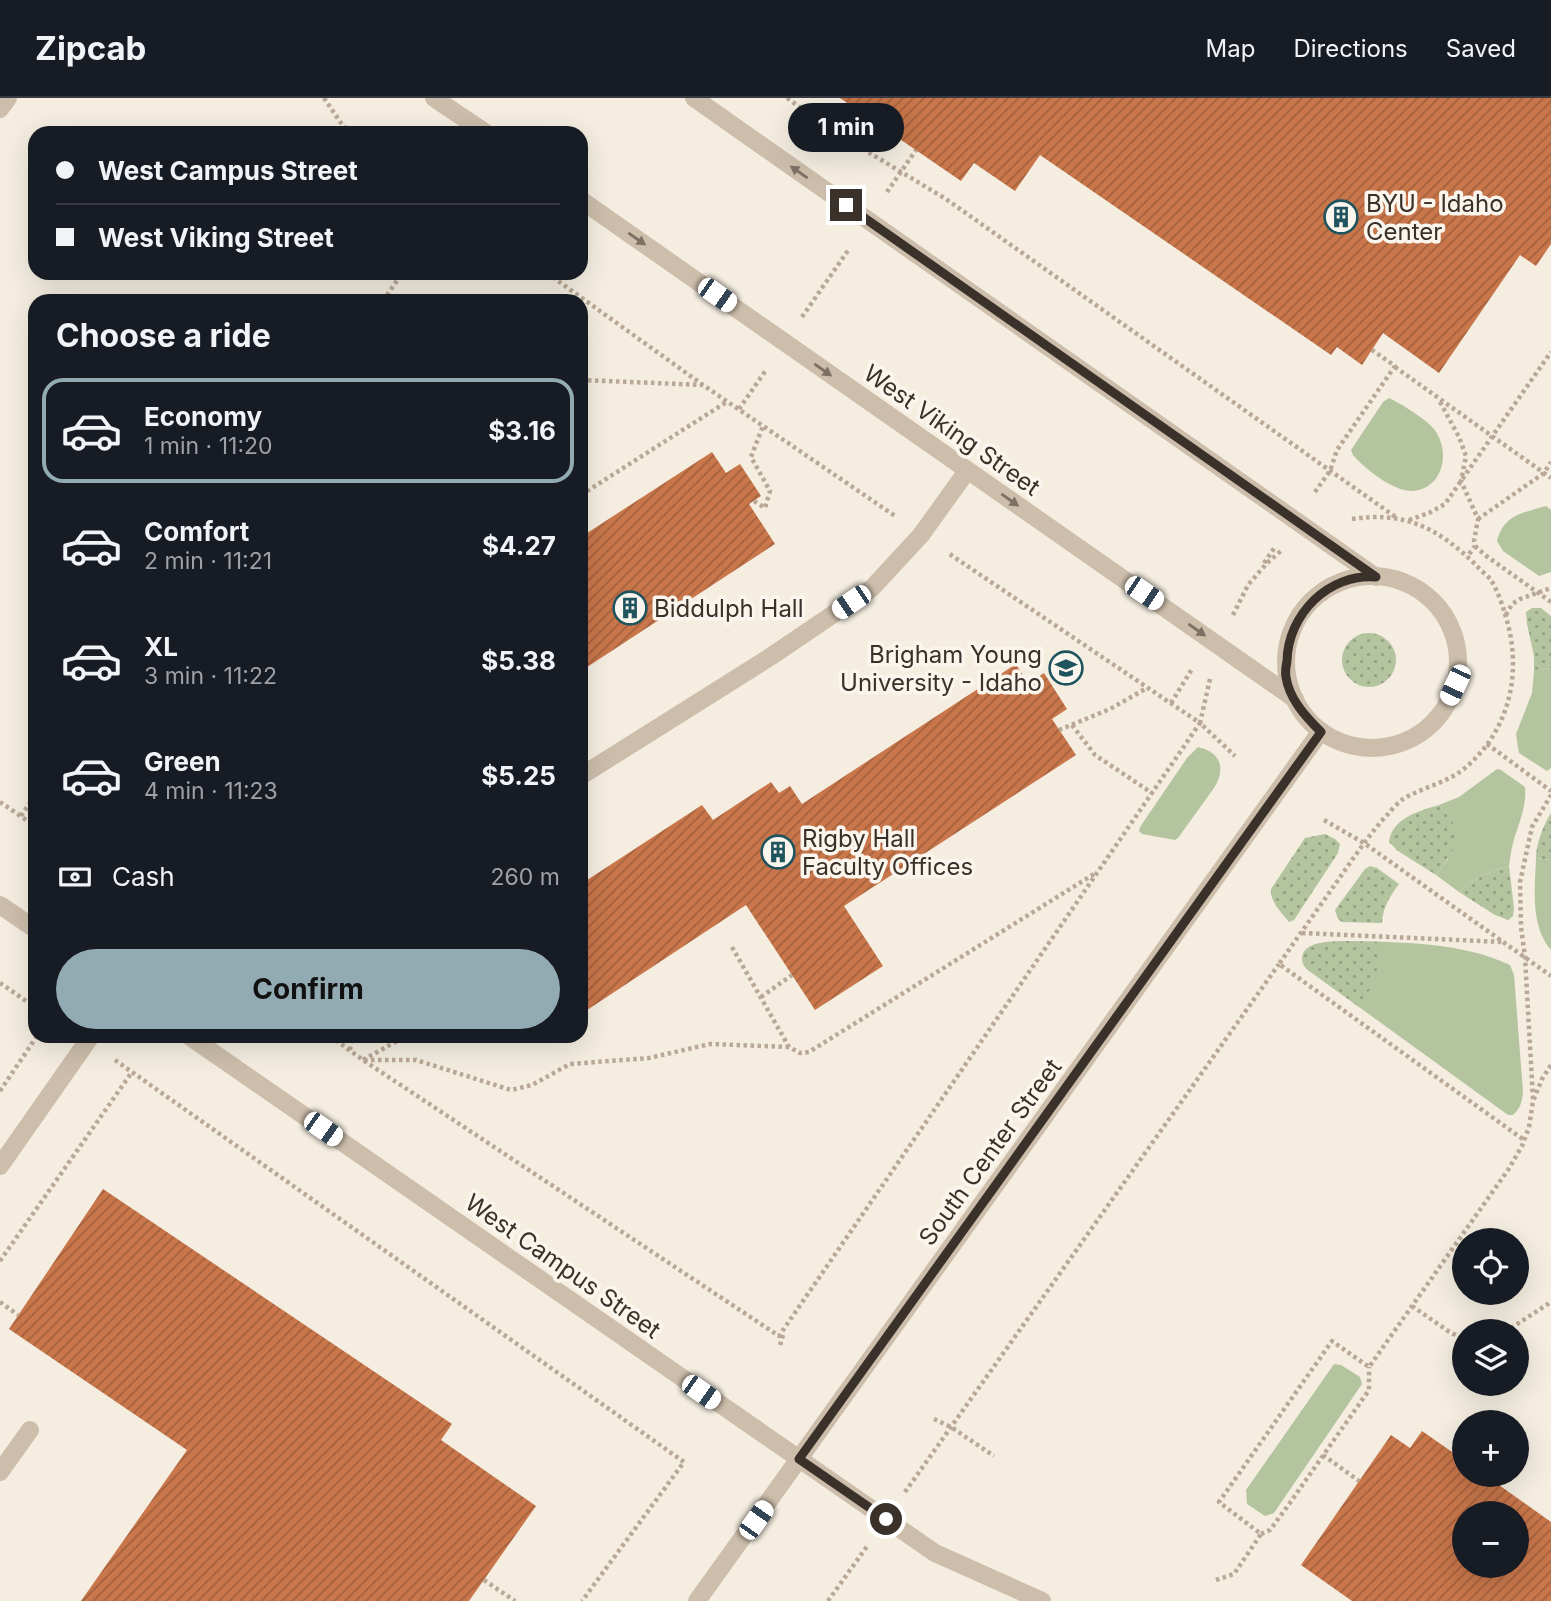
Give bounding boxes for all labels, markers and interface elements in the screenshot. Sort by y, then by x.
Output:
text: Zipcab [35,28,146,68]
text: Map [1206,34,1255,63]
text: Directions [1293,34,1408,63]
text: Saved [1446,34,1516,63]
callout: 1 min [788,104,904,153]
text: 1 min [818,113,874,141]
text: West Campus Street [98,155,358,186]
one-way arrow [790,165,808,179]
route end [830,189,862,221]
place label: BYU - Idaho Center [1366,189,1504,246]
building icon: BYU - Idaho Center [1322,198,1360,236]
text: West Viking Street [98,222,334,253]
one-way arrow [628,232,646,246]
car [694,274,741,316]
text: Choose a ride [56,316,271,355]
street label: West Viking Street [858,358,1046,502]
one-way arrow [814,363,832,377]
icon: car [60,399,123,462]
text: Economy [144,401,262,432]
text: $3.16 [488,415,556,446]
text: 1 min · 11:20 [144,432,273,460]
one-way arrow [1000,493,1019,506]
icon: car [60,514,123,577]
text: Comfort [144,516,249,547]
text: $4.27 [482,530,556,561]
text: 2 min · 11:21 [144,547,272,575]
car [1121,573,1168,613]
car [828,582,875,622]
building icon: Biddulph Hall [611,589,649,627]
place label: Biddulph Hall [654,594,803,623]
one-way arrow [1187,623,1206,636]
icon: car [60,629,123,692]
text: XL [144,631,178,662]
place label: Brigham Young University - Idaho [840,640,1042,697]
text: $5.38 [481,645,556,676]
school or university icon: Brigham Young University - Idaho [1047,649,1085,687]
text: 3 min · 11:22 [144,662,277,690]
car [1437,662,1474,708]
icon: car [60,744,123,807]
text: Green [144,746,221,777]
text: $5.25 [481,760,556,791]
text: 4 min · 11:23 [144,777,278,805]
place label: Rigby Hall Faculty Offices [802,824,973,881]
building icon: Rigby Hall Faculty Offices [759,833,797,871]
icon: cash [56,858,94,896]
text: Cash [112,861,175,892]
text: 260 m [491,863,560,891]
button: Confirm [56,949,560,1029]
street label: South Center Street [913,1053,1068,1251]
car [300,1108,347,1150]
street label: West Campus Street [460,1188,666,1344]
map controls [1452,1228,1529,1578]
button: locate [1452,1228,1529,1305]
button: layers [1452,1319,1529,1396]
car [678,1371,725,1413]
button: + [1452,1410,1529,1487]
car [736,1497,777,1543]
button: − [1452,1501,1529,1578]
route start [870,1503,902,1535]

